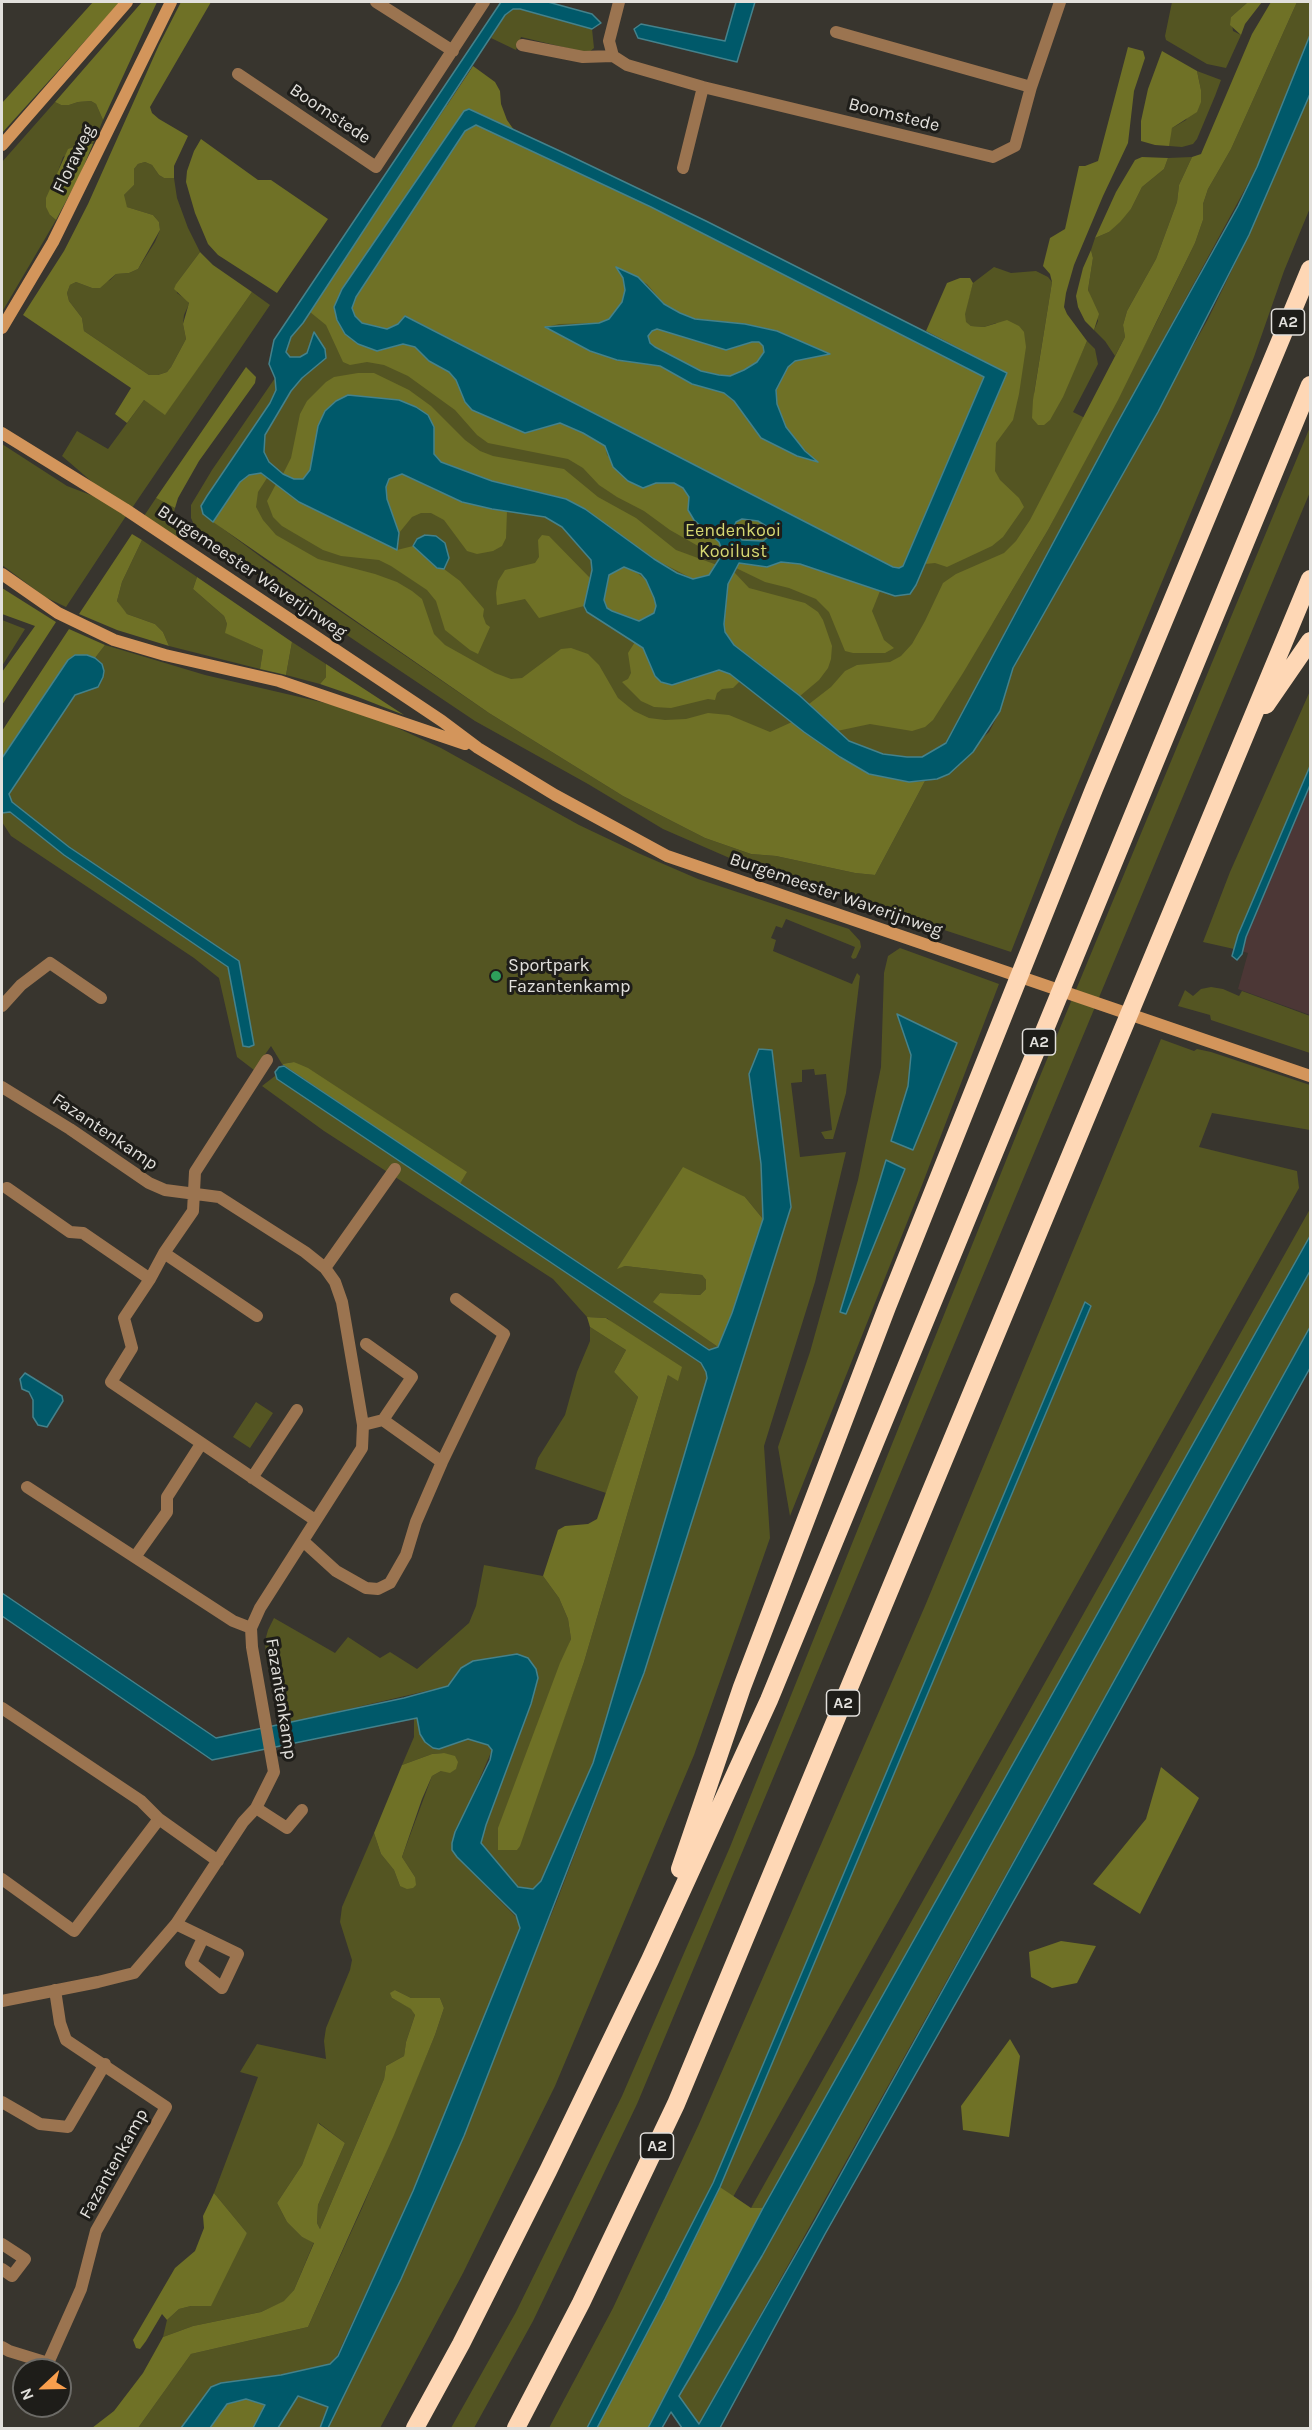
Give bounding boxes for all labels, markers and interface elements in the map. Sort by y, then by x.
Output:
street label: Boomstede [285,79,375,149]
street label: Boomstede [846,93,942,137]
street label: Floraweg [48,121,100,197]
road number: A2 [1272,309,1304,335]
street label: Burgemeester Waverijnweg [153,500,351,644]
park label: Eendenkooi Kooilust [685,520,781,562]
street label: Burgemeester Waverijnweg [727,848,945,942]
place label: Sportpark Fazantenkamp [508,955,631,998]
marker: Sportpark Fazantenkamp [489,969,503,983]
road number: A2 [1022,1029,1056,1055]
street label: Fazantenkamp [48,1089,162,1175]
street label: Fazantenkamp [261,1637,301,1761]
road number: A2 [826,1690,860,1716]
street label: Fazantenkamp [75,2105,153,2223]
road number: A2 [640,2133,674,2159]
north arrow [12,2358,72,2418]
text: N [16,2385,38,2403]

